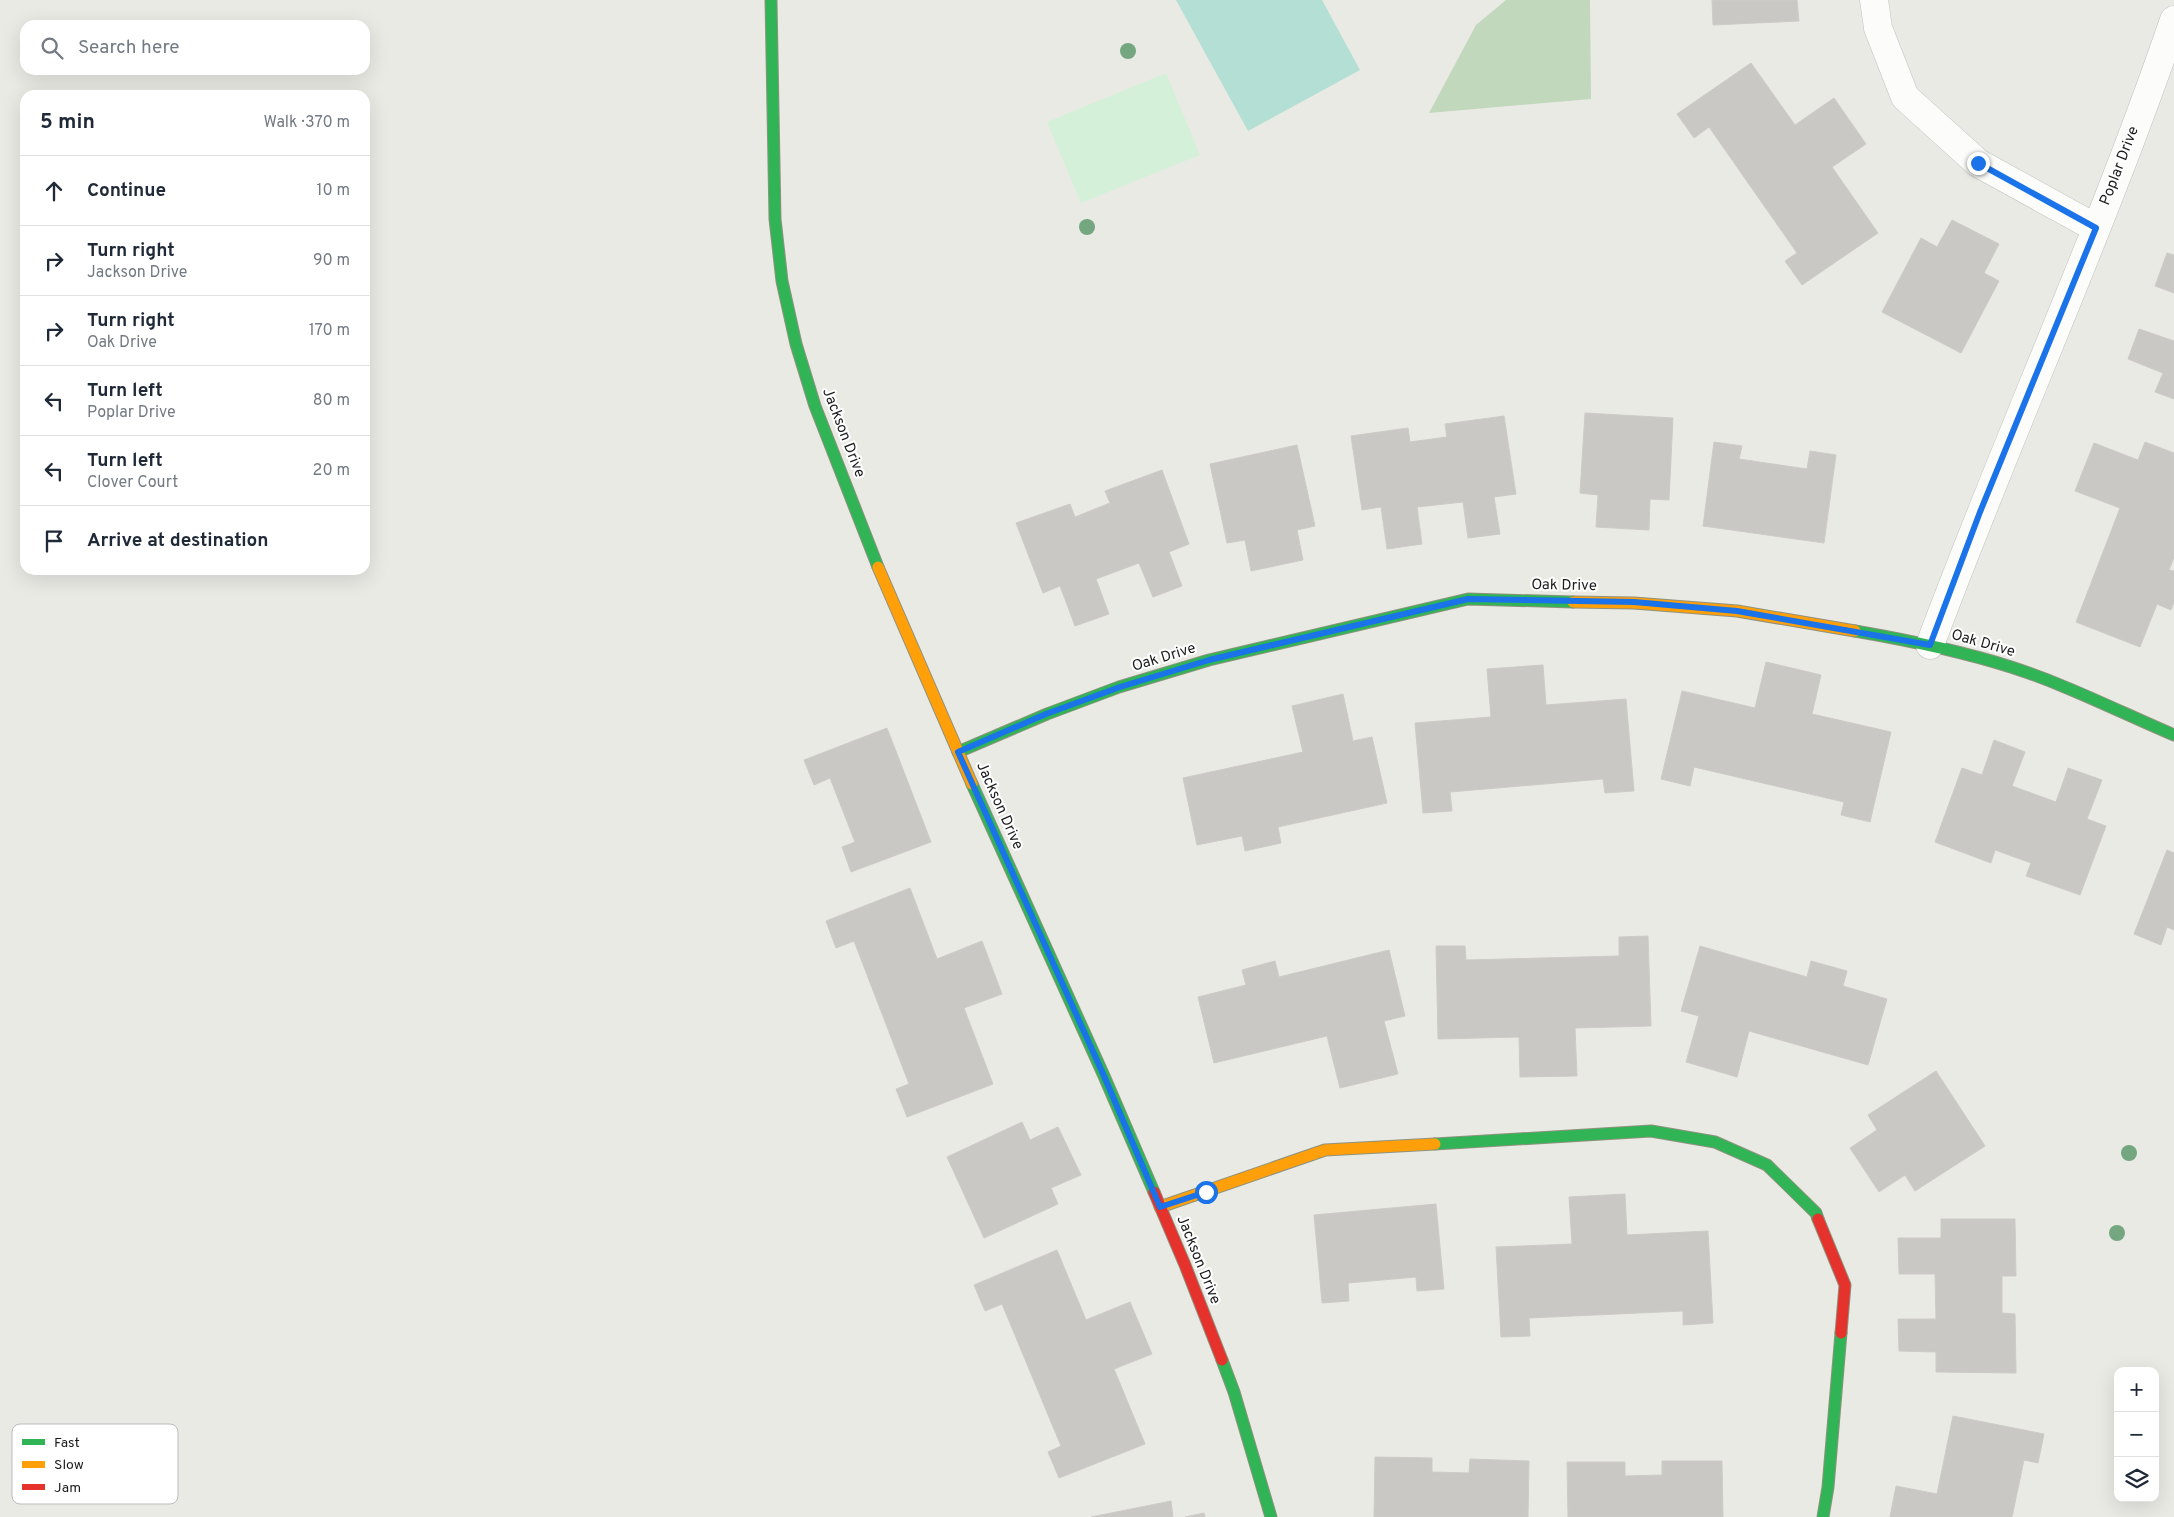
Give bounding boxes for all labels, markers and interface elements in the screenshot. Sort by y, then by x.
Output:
search box [20,20,370,75]
icon: search [38,34,66,62]
text: Search here [78,36,180,60]
text: 5 min [40,109,95,136]
text: Walk · 370 m [263,113,350,133]
street label: Poplar Drive [2096,124,2144,208]
route end [1967,152,1990,175]
icon: ahead [40,177,68,205]
text: Continue [87,179,166,203]
text: 10 m [316,181,350,201]
text: Turn right [87,239,175,263]
icon: right [40,247,68,275]
text: 90 m [313,251,350,271]
text: Jackson Drive [87,263,187,283]
text: Turn right [87,309,175,333]
icon: right [40,317,68,345]
text: 170 m [309,321,350,341]
text: Oak Drive [87,333,157,353]
text: Turn left [87,379,163,403]
street label: Jackson Drive [817,386,869,480]
icon: left [40,387,68,415]
text: 80 m [313,391,350,411]
text: Poplar Drive [87,403,176,423]
text: Turn left [87,449,163,473]
icon: left [40,457,68,485]
text: 20 m [313,461,350,481]
text: Clover Court [87,473,178,493]
icon: arrive [40,527,68,555]
text: Arrive at destination [87,529,268,553]
street label: Oak Drive [1531,576,1597,596]
street label: Oak Drive [1949,626,2017,662]
street label: Oak Drive [1130,639,1198,677]
street label: Jackson Drive [971,759,1027,853]
route start [1195,1181,1218,1204]
street label: Jackson Drive [1172,1213,1224,1307]
map controls [2114,1367,2159,1502]
button: + [2114,1367,2159,1412]
button: − [2114,1412,2159,1457]
legend [12,1424,178,1504]
text: Fast [54,1435,80,1452]
text: Slow [54,1457,84,1474]
button: layers [2114,1457,2159,1502]
text: Jam [54,1480,81,1497]

